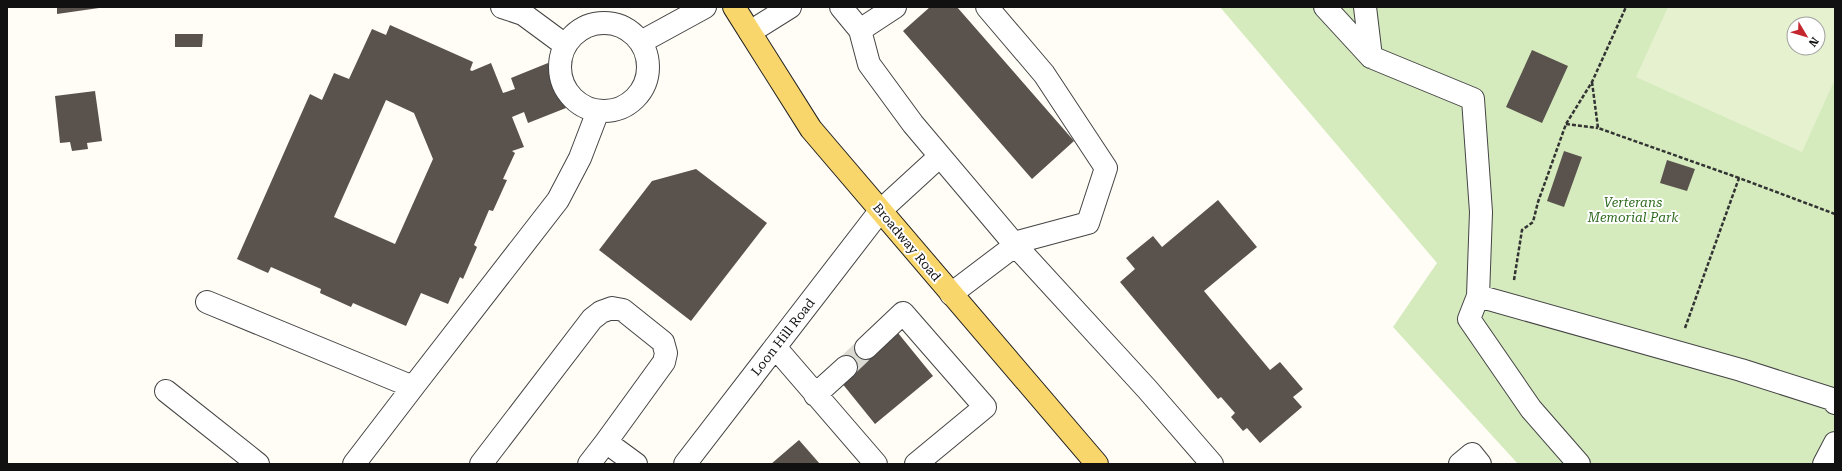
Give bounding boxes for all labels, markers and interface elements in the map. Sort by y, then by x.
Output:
north arrow [1786,16,1826,56]
text: N [1805,35,1821,50]
park label: Verterans Memorial Park [1587,195,1679,225]
street label: Broadway Road [870,200,944,285]
street label: Loon Hill Road [748,295,818,379]

